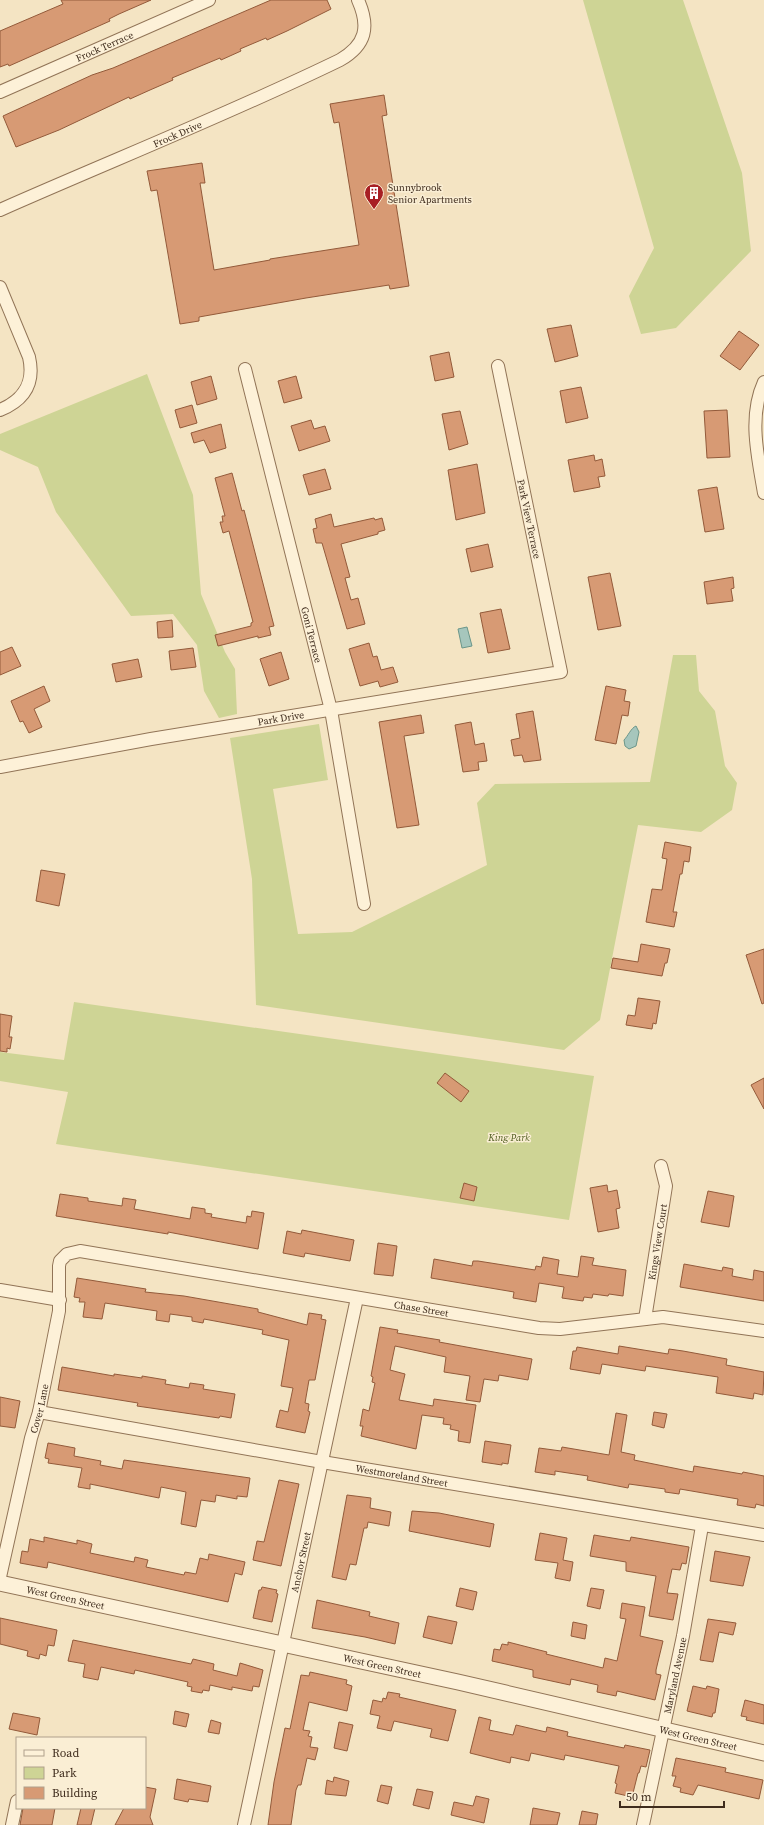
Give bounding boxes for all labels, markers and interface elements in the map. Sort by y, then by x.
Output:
street label: Frock Terrace [74,28,135,64]
street label: Frock Drive [151,117,204,150]
place label: Sunnybrook Senior Apartments [388,181,472,206]
building icon: Sunnybrook Senior Apartments [363,182,385,210]
street label: Park View Terrace [514,478,544,560]
street label: Goni Terrace [299,605,325,664]
street label: Park Drive [256,708,305,728]
park label: King Park [487,1131,530,1144]
street label: Kings View Court [645,1202,670,1281]
street label: Chase Street [393,1297,450,1319]
street label: Cover Lane [26,1383,51,1435]
street label: Westmoreland Street [355,1461,449,1489]
street label: Anchor Street [288,1530,313,1593]
street label: West Green Street [25,1582,106,1612]
street label: Maryland Avenue [660,1636,689,1715]
street label: West Green Street [342,1651,423,1681]
street label: West Green Street [658,1722,739,1753]
legend [16,1737,146,1809]
text: Road [52,1745,79,1761]
text: Park [52,1765,77,1781]
scale bar [620,1783,724,1809]
text: Building [52,1785,97,1801]
text: 50 m [626,1789,652,1805]

